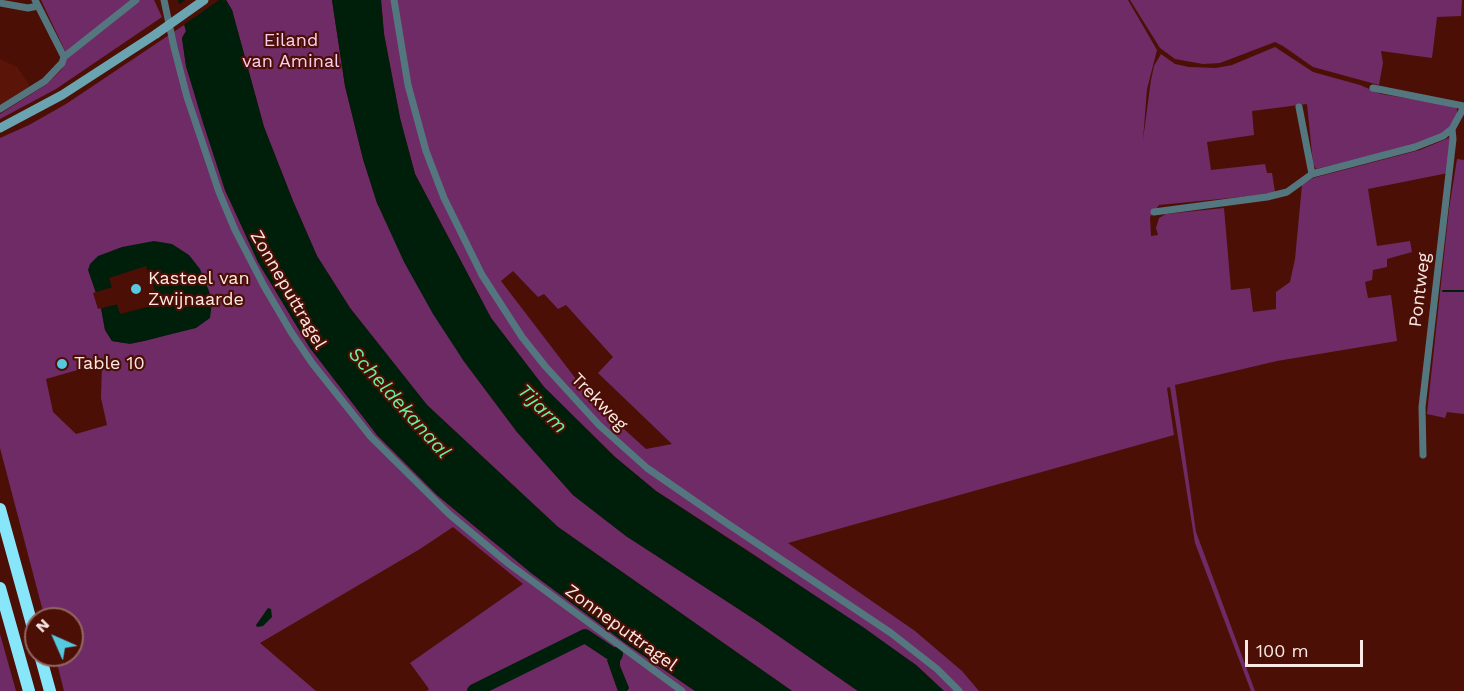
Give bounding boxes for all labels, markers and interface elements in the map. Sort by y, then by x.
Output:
park label: Eiland van Aminal [242,30,340,72]
street label: Zonneputtragel [245,227,331,353]
street label: Pontweg [1405,252,1435,328]
place label: Kasteel van Zwijnaarde [148,268,250,310]
marker: Kasteel van Zwijnaarde [129,282,143,296]
water label: Scheldekanaal [343,342,455,464]
place label: Table 10 [74,353,145,375]
marker: Table 10 [55,357,69,371]
street label: Trekweg [566,369,632,435]
water label: Tijarm [512,379,572,439]
street label: Zonneputtragel [561,580,681,676]
north arrow [24,607,84,667]
text: N [31,614,53,636]
scale bar [1248,628,1366,666]
text: 100 m [1256,640,1309,661]

